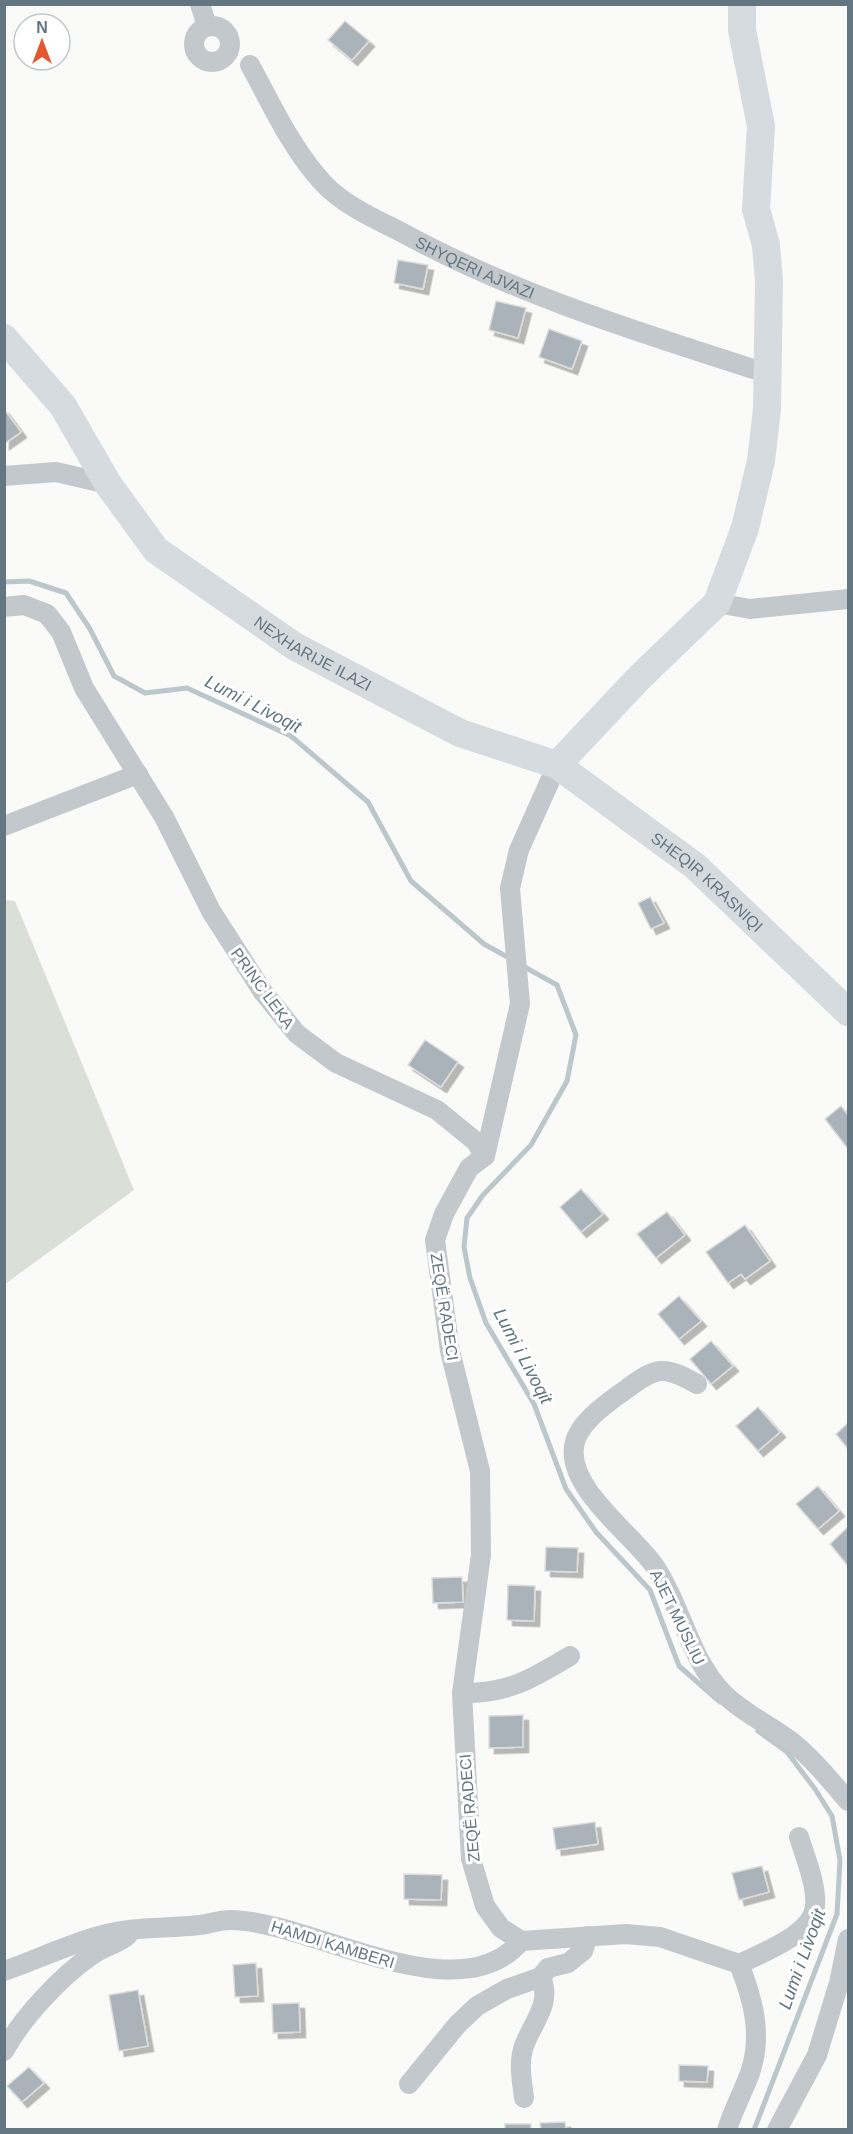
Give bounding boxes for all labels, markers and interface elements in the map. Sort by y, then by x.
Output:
north arrow [12,12,72,72]
text: N [36,19,48,36]
street label: SHYQERI AJVAZI [413,233,537,302]
street label: NEXHARIJE ILAZI [251,613,374,694]
water label: Lumi i Livoqit [202,671,305,737]
street label: SHEQIR KRASNIQI [648,829,766,935]
street label: PRINC LEKA [228,945,298,1032]
street label: ZEQË RADECI [428,1252,461,1362]
water label: Lumi i Livoqit [490,1305,557,1408]
street label: AJET MUSLIU [647,1567,708,1668]
street label: ZEQË RADECI [456,1753,483,1863]
water label: Lumi i Livoqit [775,1905,830,2012]
street label: HAMDI KAMBERI [269,1918,397,1971]

